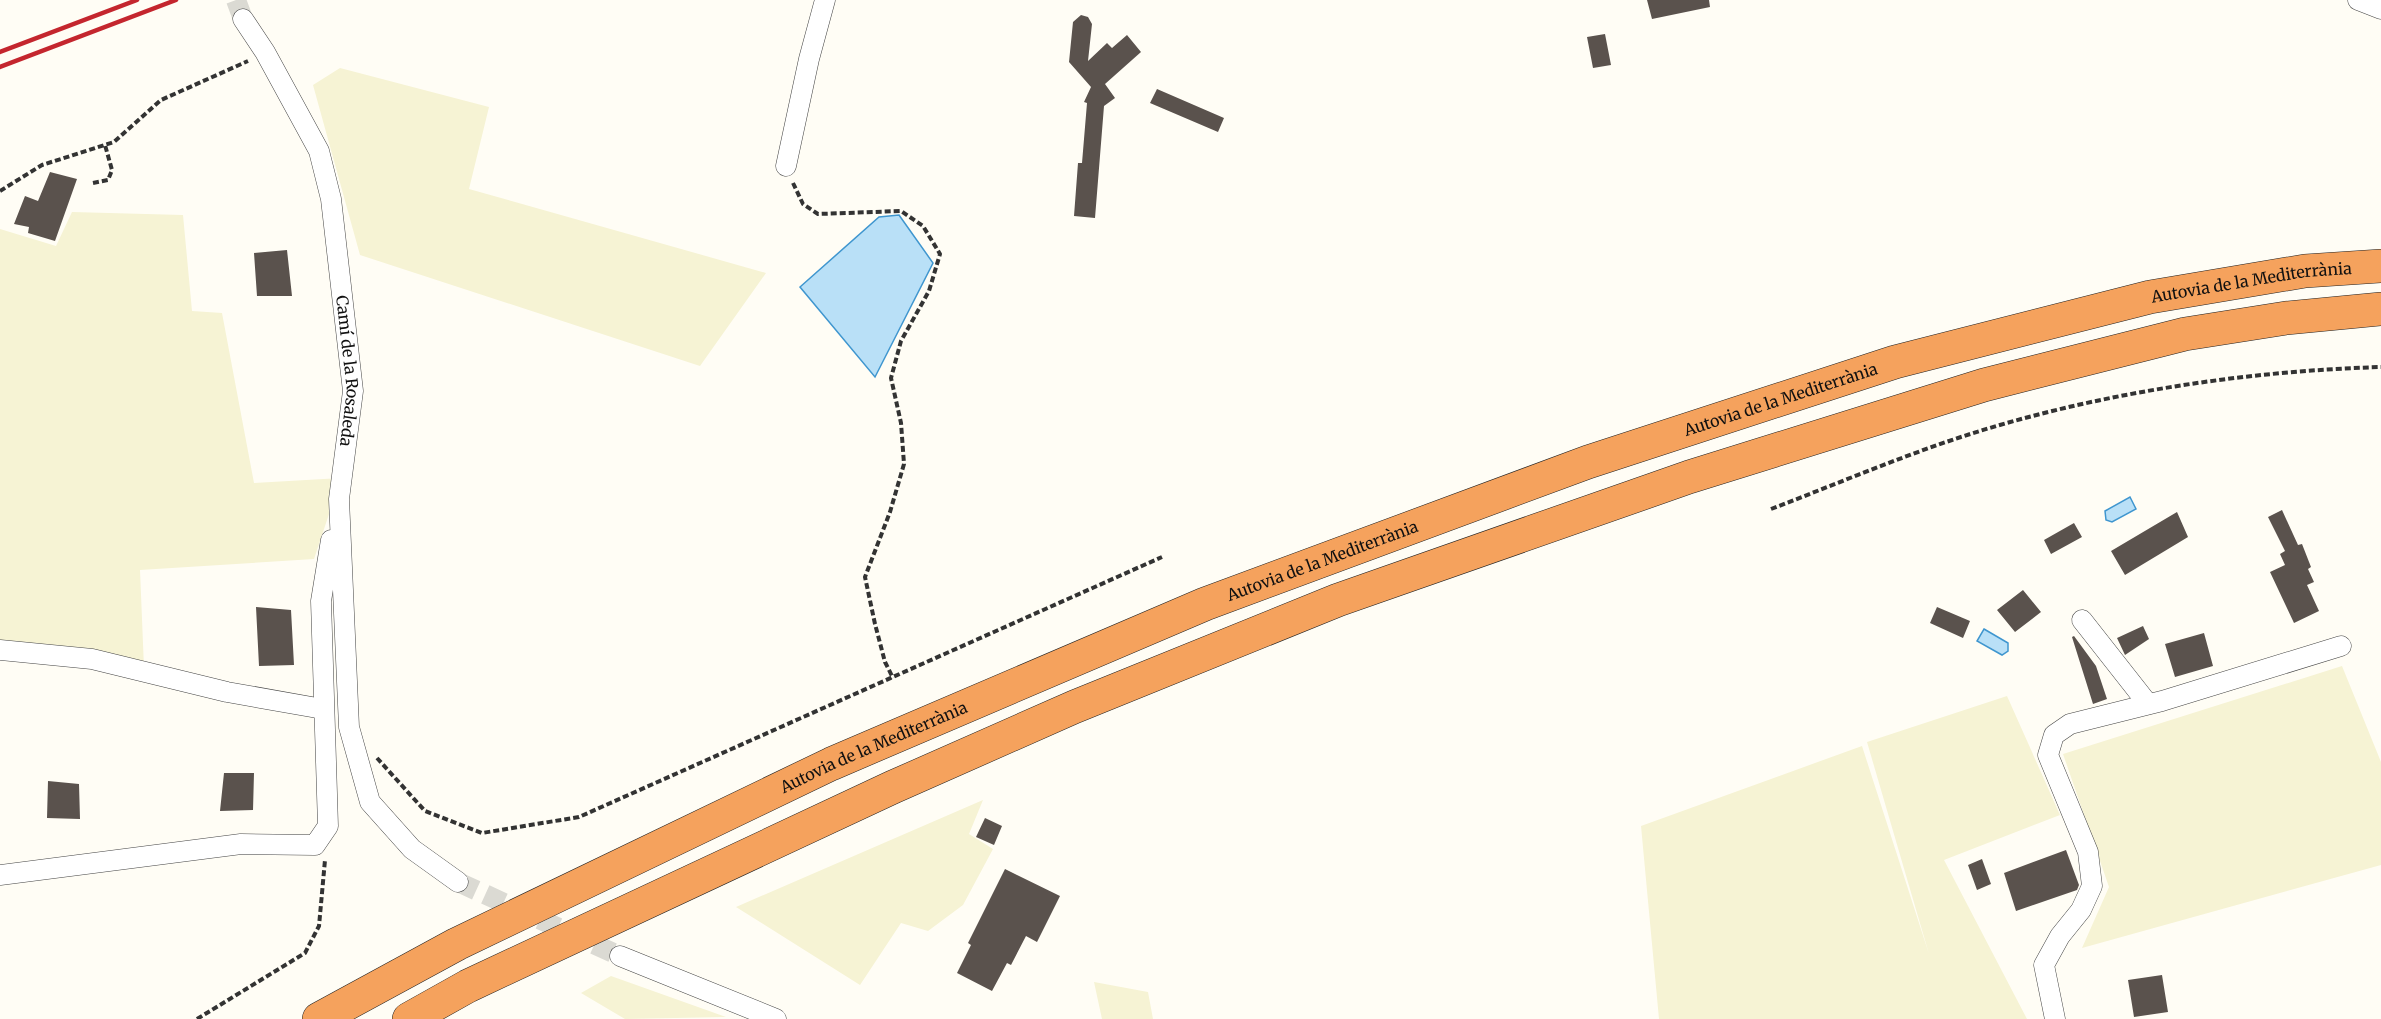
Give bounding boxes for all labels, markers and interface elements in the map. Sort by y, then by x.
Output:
street label: Autovia de la Mediterrània [2149,258,2353,307]
street label: Camí de la Rosaleda [332,294,363,448]
street label: Autovia de la Mediterrània [1680,358,1880,440]
street label: Autovia de la Mediterrània [1223,516,1421,605]
street label: Autovia de la Mediterrània [776,697,971,797]

